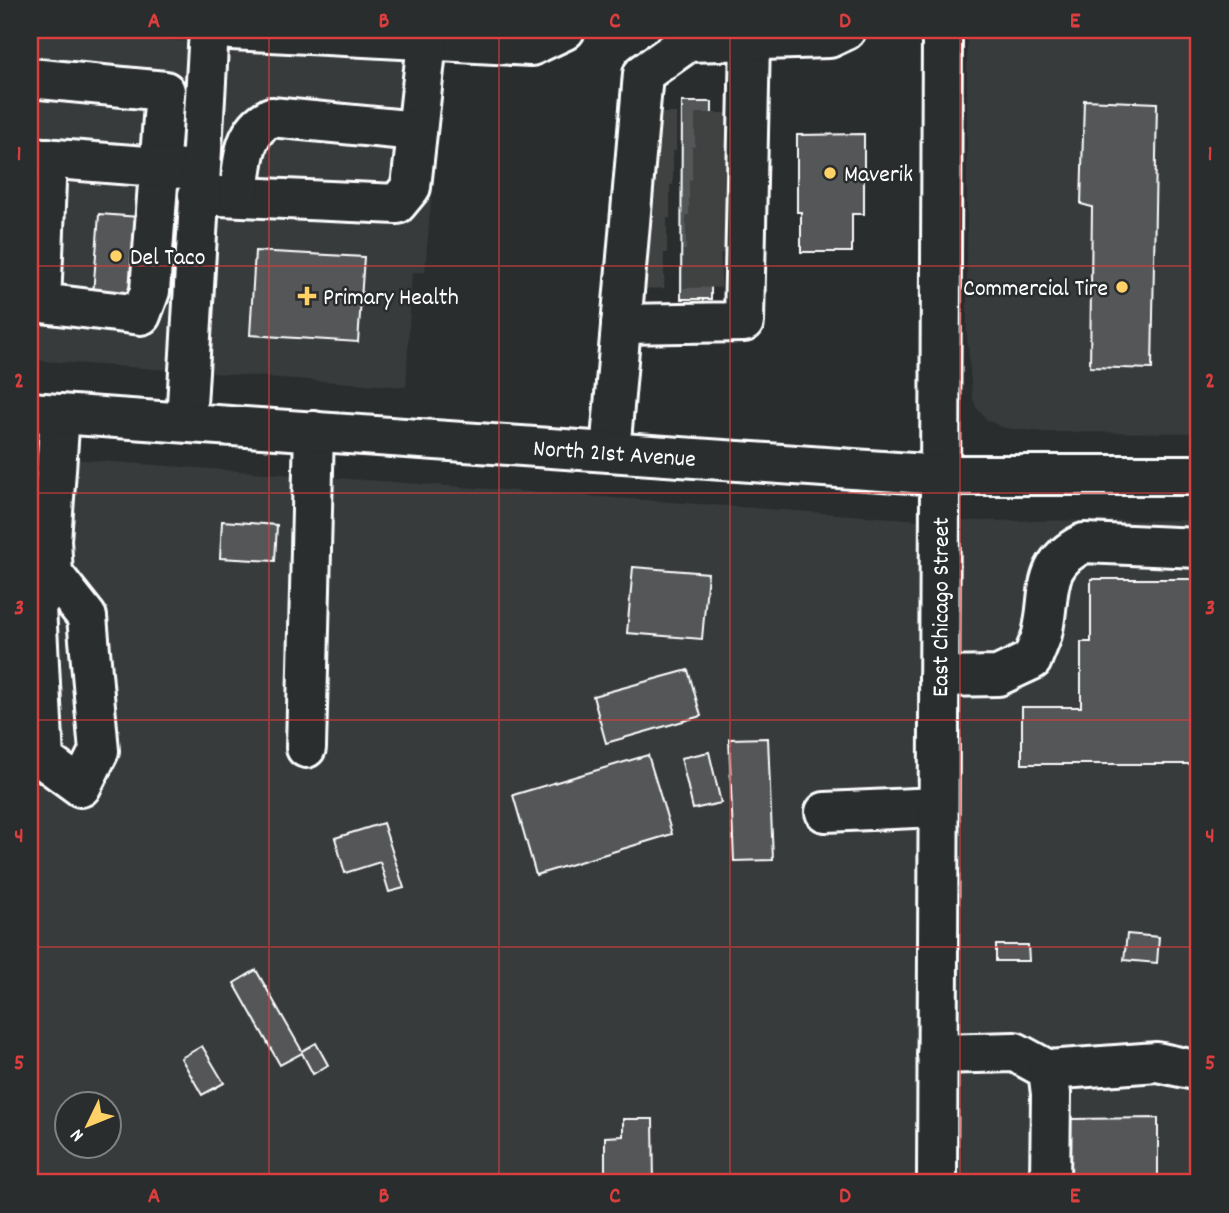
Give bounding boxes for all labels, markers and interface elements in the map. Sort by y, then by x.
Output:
text: A [148,6,160,39]
text: B [379,6,390,39]
text: C [609,6,621,39]
text: D [839,6,851,39]
text: E [1070,6,1081,39]
text: 1 [16,139,22,172]
text: 1 [1207,139,1213,172]
place label: Maverik [844,159,913,193]
marker: Maverik [822,165,838,181]
place label: Del Taco [130,242,205,276]
marker: Del Taco [108,248,124,264]
place label: Commercial Tire [963,273,1108,307]
marker: Commercial Tire [1114,279,1130,295]
place label: Primary Health [323,282,459,316]
marker: Primary Health [297,286,317,306]
text: 2 [14,366,24,399]
text: 2 [1205,366,1215,399]
street label: North 21st Avenue [532,433,697,478]
street label: East Chicago Street [925,517,960,697]
text: 3 [14,593,24,626]
text: 3 [1205,593,1215,626]
text: 4 [14,821,24,854]
text: 4 [1205,821,1215,854]
text: 5 [14,1048,24,1081]
text: 5 [1205,1048,1215,1081]
north arrow [52,1090,122,1160]
text: N [65,1122,91,1147]
text: A [148,1181,160,1213]
text: B [379,1181,390,1213]
text: C [609,1181,621,1213]
text: D [839,1181,851,1213]
text: E [1070,1181,1081,1213]

